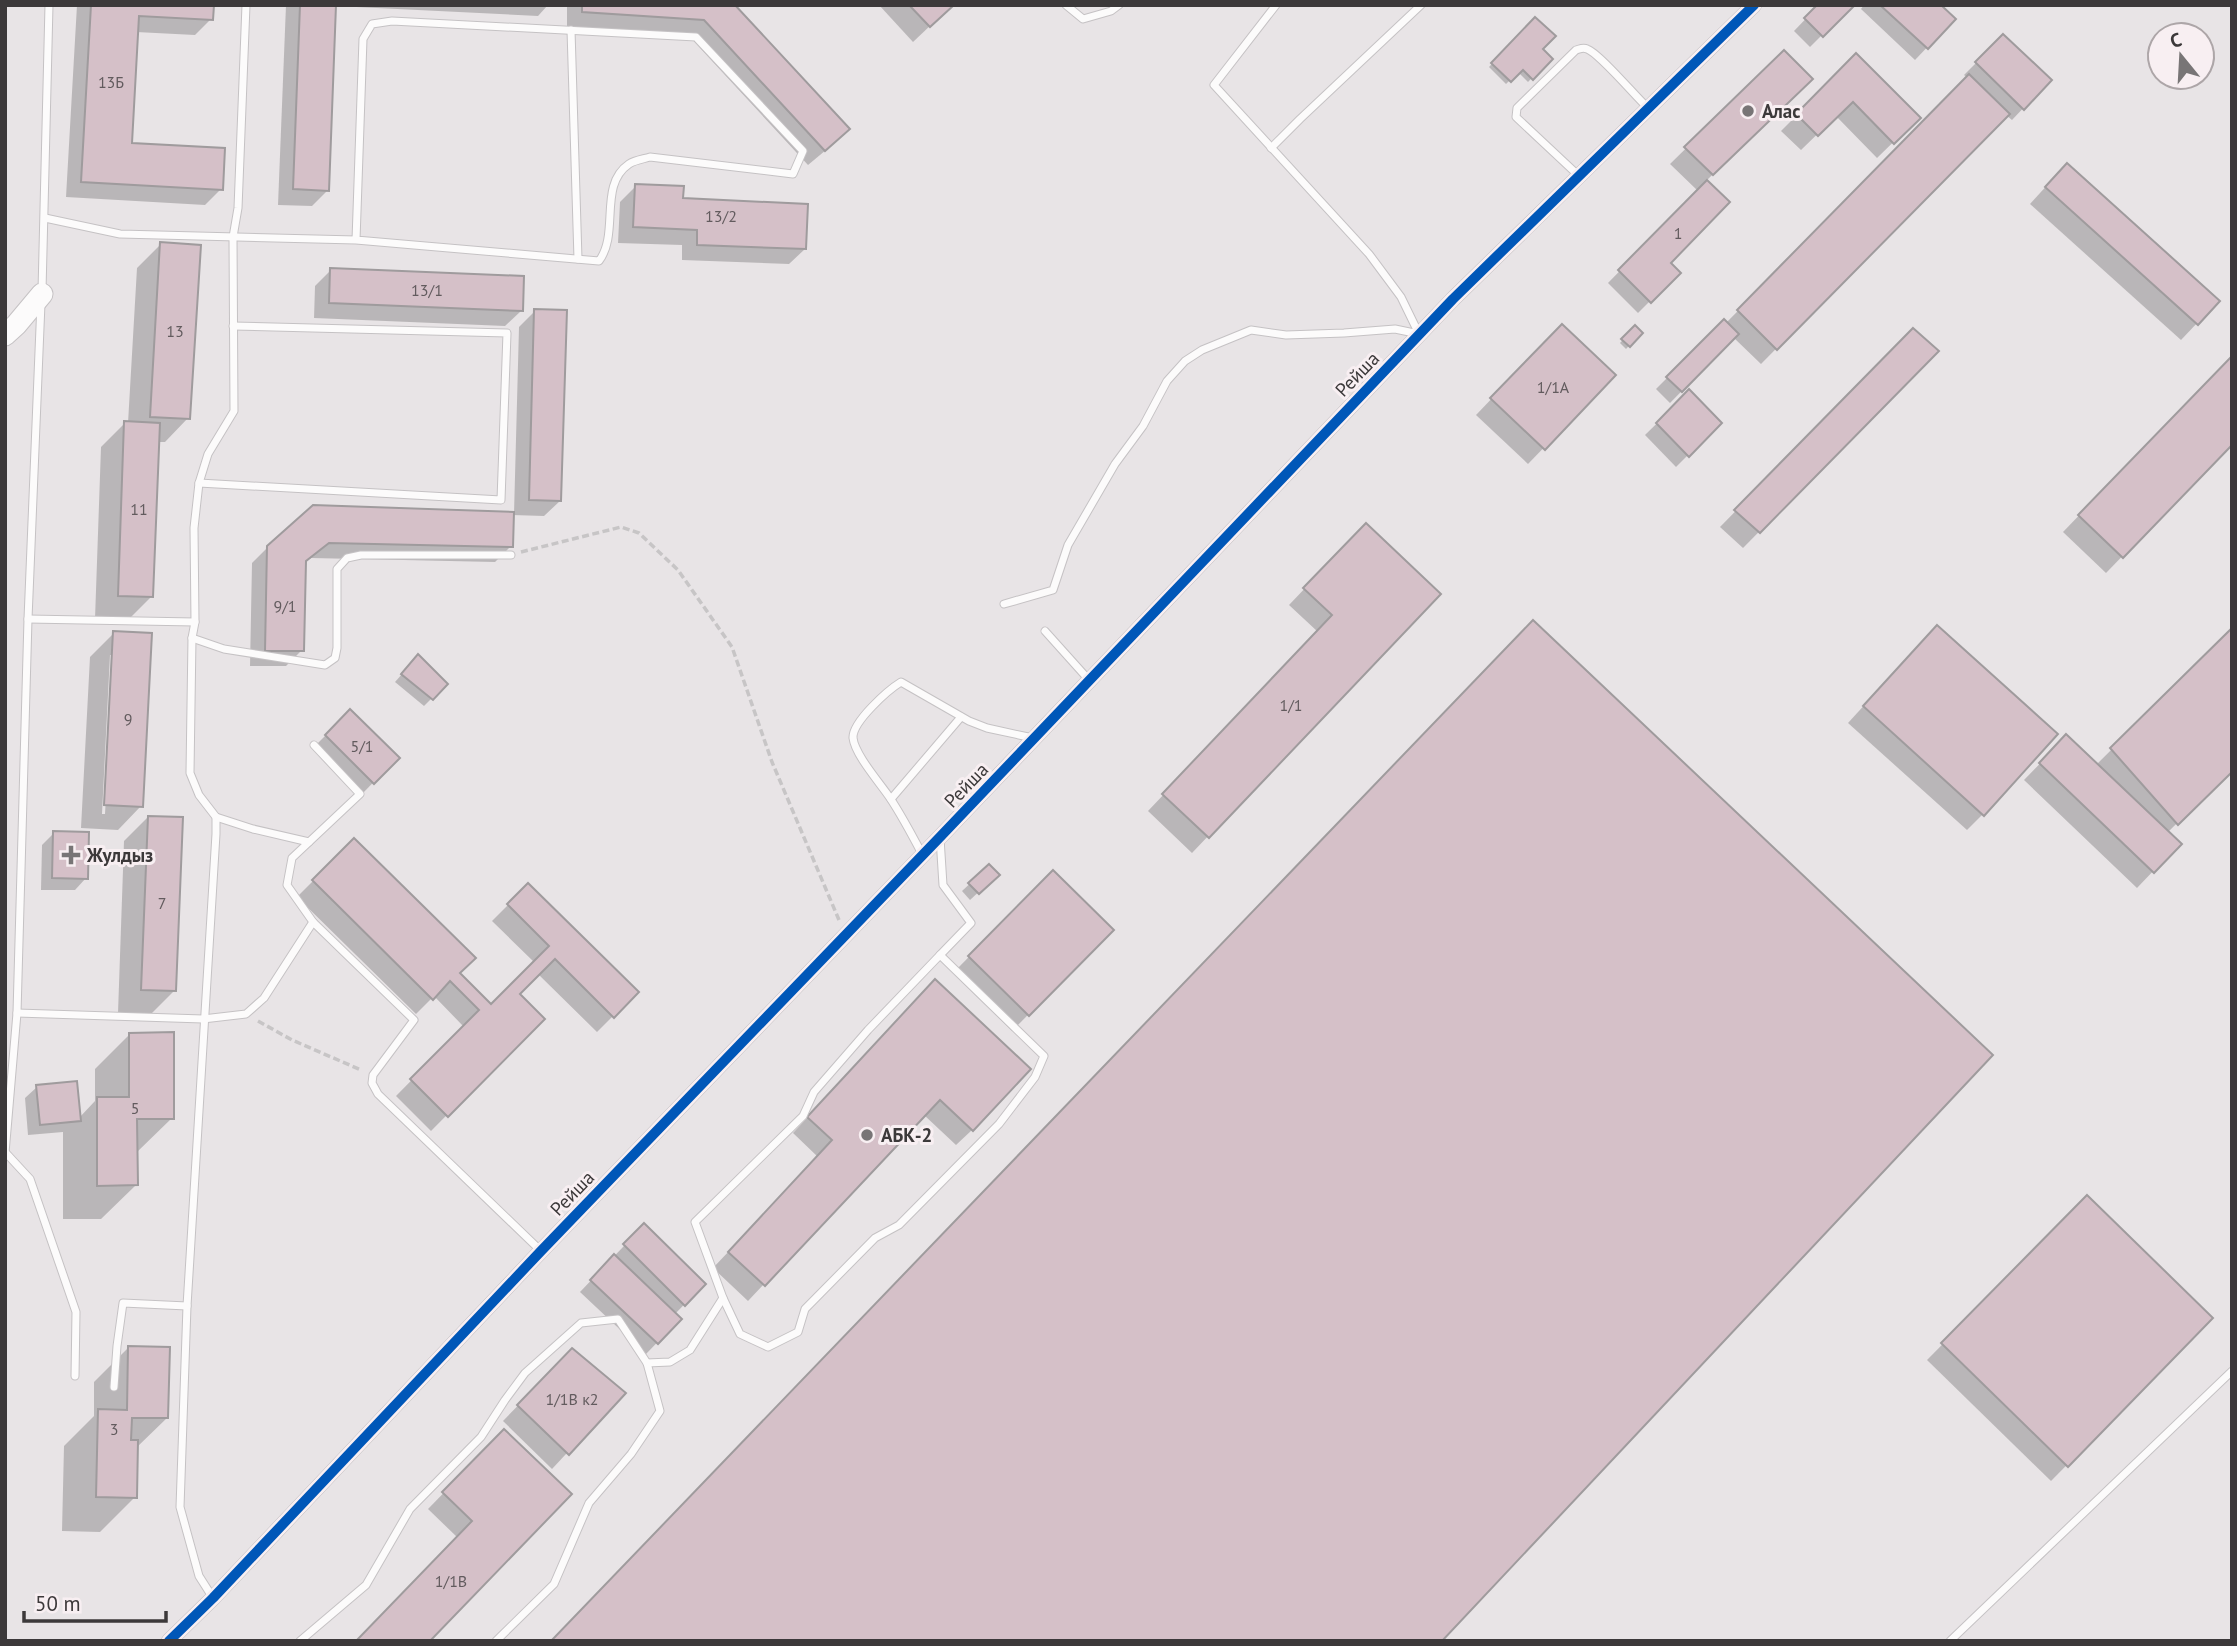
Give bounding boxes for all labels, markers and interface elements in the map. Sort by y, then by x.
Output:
north arrow [2146,21,2216,91]
text: С [2167,27,2185,53]
house number: 13Б [98,72,124,92]
place label: Алас [1762,99,1800,123]
marker: Алас [1740,103,1756,119]
house number: 13/2 [705,206,737,226]
house number: 1 [1674,223,1682,243]
house number: 13/1 [411,280,443,300]
house number: 13 [166,321,184,341]
street label: Рейша [1330,346,1384,402]
house number: 1/1А [1537,377,1570,397]
house number: 11 [130,499,148,519]
house number: 9/1 [273,596,297,616]
house number: 1/1 [1279,695,1303,715]
house number: 9 [124,709,132,729]
house number: 5/1 [350,736,374,756]
street label: Рейша [939,757,993,813]
place label: Жулдыз [86,843,153,867]
marker: Жулдыз [61,845,81,865]
house number: 7 [158,893,166,913]
house number: 5 [131,1098,139,1118]
place label: АБК-2 [881,1123,932,1147]
marker: АБК-2 [859,1127,875,1143]
street label: Рейша [545,1165,599,1221]
house number: 1/1В к2 [545,1389,599,1409]
house number: 3 [110,1419,118,1439]
house number: 1/1В [435,1571,467,1591]
scale bar [24,1580,166,1624]
text: 50 m [35,1590,81,1617]

